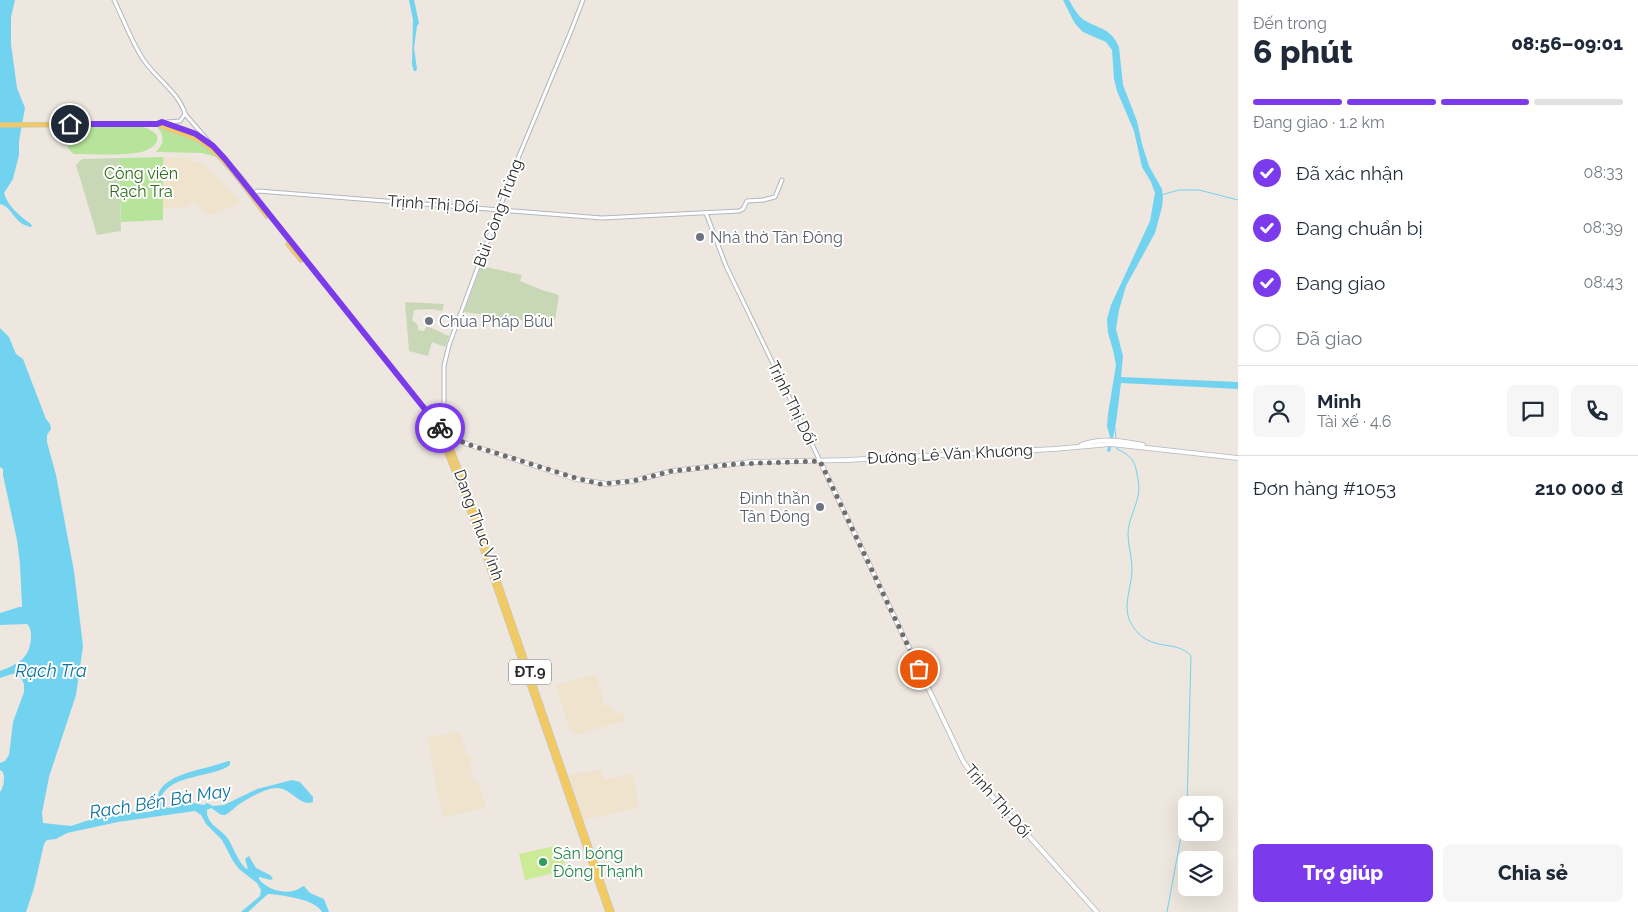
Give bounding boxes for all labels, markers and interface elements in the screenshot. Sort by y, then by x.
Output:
text: Đến trong [1253,14,1327,33]
text: 08:56–09:01 [1511,32,1623,54]
text: 6 phút [1253,33,1353,70]
pin [49,103,91,145]
icon: home [56,110,84,138]
text: Đang giao · 1.2 km [1253,113,1385,132]
street label: Bùi Công Trừng [470,156,526,270]
icon: check [1253,159,1281,187]
text: Đã xác nhận [1296,162,1404,184]
text: 08:33 [1584,163,1623,182]
park label: Công viên Rạch Tra [104,164,178,201]
street label: Trịnh Thị Dối [387,191,479,217]
icon: check [1253,214,1281,242]
text: Đang chuẩn bị [1296,217,1423,239]
text: 08:39 [1583,218,1623,237]
place label: Nhà thờ Tân Đông [710,228,843,247]
marker: Nhà thờ Tân Đông [694,231,706,243]
icon: check [1253,269,1281,297]
text: Đang giao [1296,272,1385,294]
text: 08:43 [1583,273,1623,292]
place label: Chùa Pháp Bửu [439,312,553,331]
marker: Chùa Pháp Bửu [423,315,435,327]
text: Đã giao [1296,327,1362,349]
street label: Trịnh Thị Dối [764,358,820,448]
button: person [1253,385,1305,437]
button: chat [1507,385,1559,437]
button: phone [1571,385,1623,437]
text: Minh [1317,390,1361,412]
courier [415,403,465,453]
text: Tài xế · 4.6 [1317,412,1391,431]
icon: bike [426,414,454,442]
street label: Đường Lê Văn Khương [867,440,1033,468]
street label: Dang Thuc Vinh [450,467,508,583]
text: Đơn hàng #1053 [1253,477,1396,499]
text: 210 000 ₫ [1535,477,1623,499]
place label: Đình thần Tân Đông [740,489,810,526]
marker: Đình thần Tân Đông [814,501,826,513]
pin [898,648,940,690]
icon: bag [905,655,933,683]
water label: Rạch Tra [15,660,87,681]
road number: ĐT.9 [509,660,551,684]
street label: Trịnh Thị Dối [961,760,1035,842]
water label: Rạch Bến Bà May [88,779,234,823]
map controls [1178,796,1223,896]
button: locate [1178,796,1223,841]
place label: Sân bóng Đông Thạnh [553,844,643,881]
button: Trợ giúp [1253,844,1433,902]
button: Chia sẻ [1443,844,1623,902]
button: layers [1178,851,1223,896]
marker: Sân bóng Đông Thạnh [537,856,549,868]

